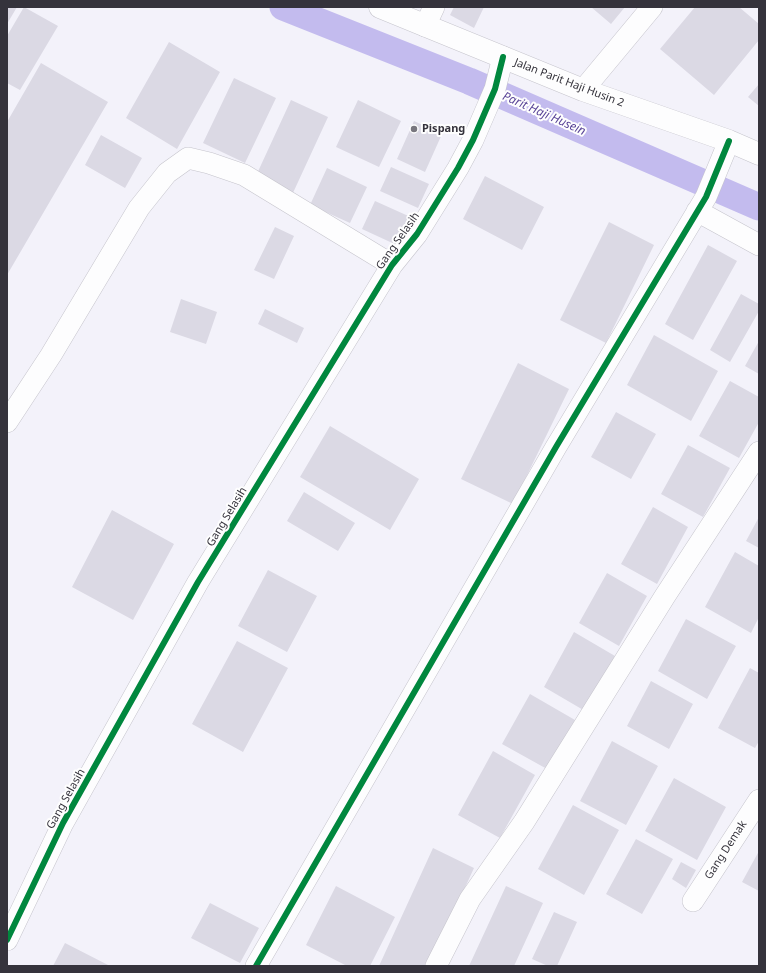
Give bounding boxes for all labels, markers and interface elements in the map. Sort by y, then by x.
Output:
street label: Jalan Parit Haji Husin 2 [512,56,626,110]
water label: Parit Haji Husein [500,89,588,139]
place label: Pispang [422,122,465,136]
marker: Pispang [409,124,419,134]
street label: Gang Selasih [373,210,423,272]
street label: Gang Selasih [204,485,250,549]
street label: Gang Selasih [44,767,88,831]
street label: Gang Demak [702,818,750,882]

